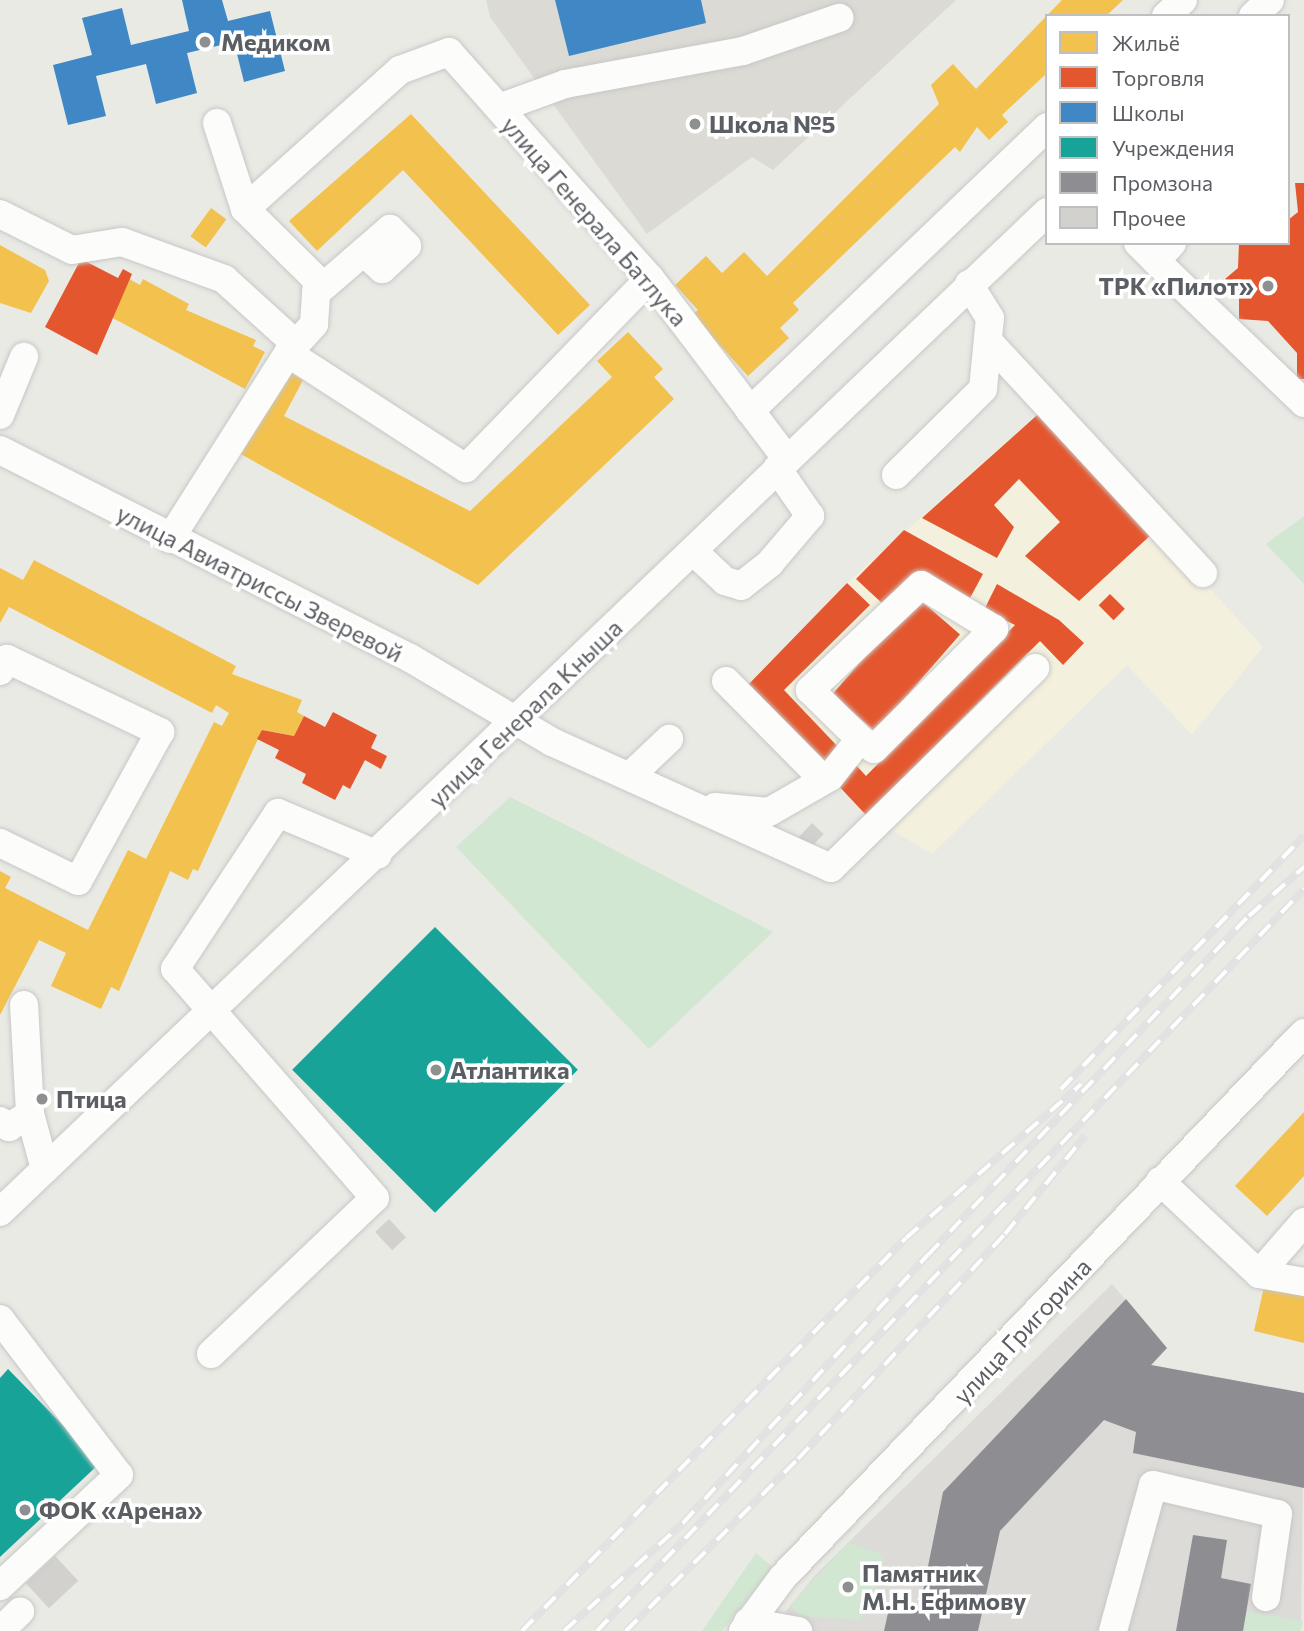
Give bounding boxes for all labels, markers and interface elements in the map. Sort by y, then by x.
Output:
legend [1045,14,1290,245]
place label: Медиком [221,28,330,56]
text: Жильё [1112,30,1180,55]
marker: Медиком [195,32,215,52]
text: Торговля [1112,65,1205,90]
text: Школы [1112,100,1184,125]
street label: улица Генерала Батлука [496,110,694,332]
place label: Школа №5 [709,110,836,138]
marker: Школа №5 [687,116,703,132]
text: Учреждения [1112,135,1234,160]
text: Промзона [1112,170,1213,195]
text: Прочее [1112,205,1186,230]
place label: ТРК «Пилот» [1099,272,1254,300]
marker: ТРК «Пилот» [1260,278,1276,294]
street label: улица Авиатриссы Зверевой [112,498,408,668]
street label: улица Генерала Кныша [422,613,628,813]
place label: Атлантика [450,1056,569,1084]
marker: Атлантика [428,1062,444,1078]
place label: Птица [56,1085,127,1113]
marker: Птица [34,1091,50,1107]
street label: улица Григорина [947,1252,1097,1410]
place label: ФОК «Арена» [39,1496,203,1524]
marker: ФОК «Арена» [17,1502,33,1518]
place label: Памятник М.Н. Ефимову [862,1559,1026,1615]
marker: Памятник М.Н. Ефимову [840,1579,856,1595]

